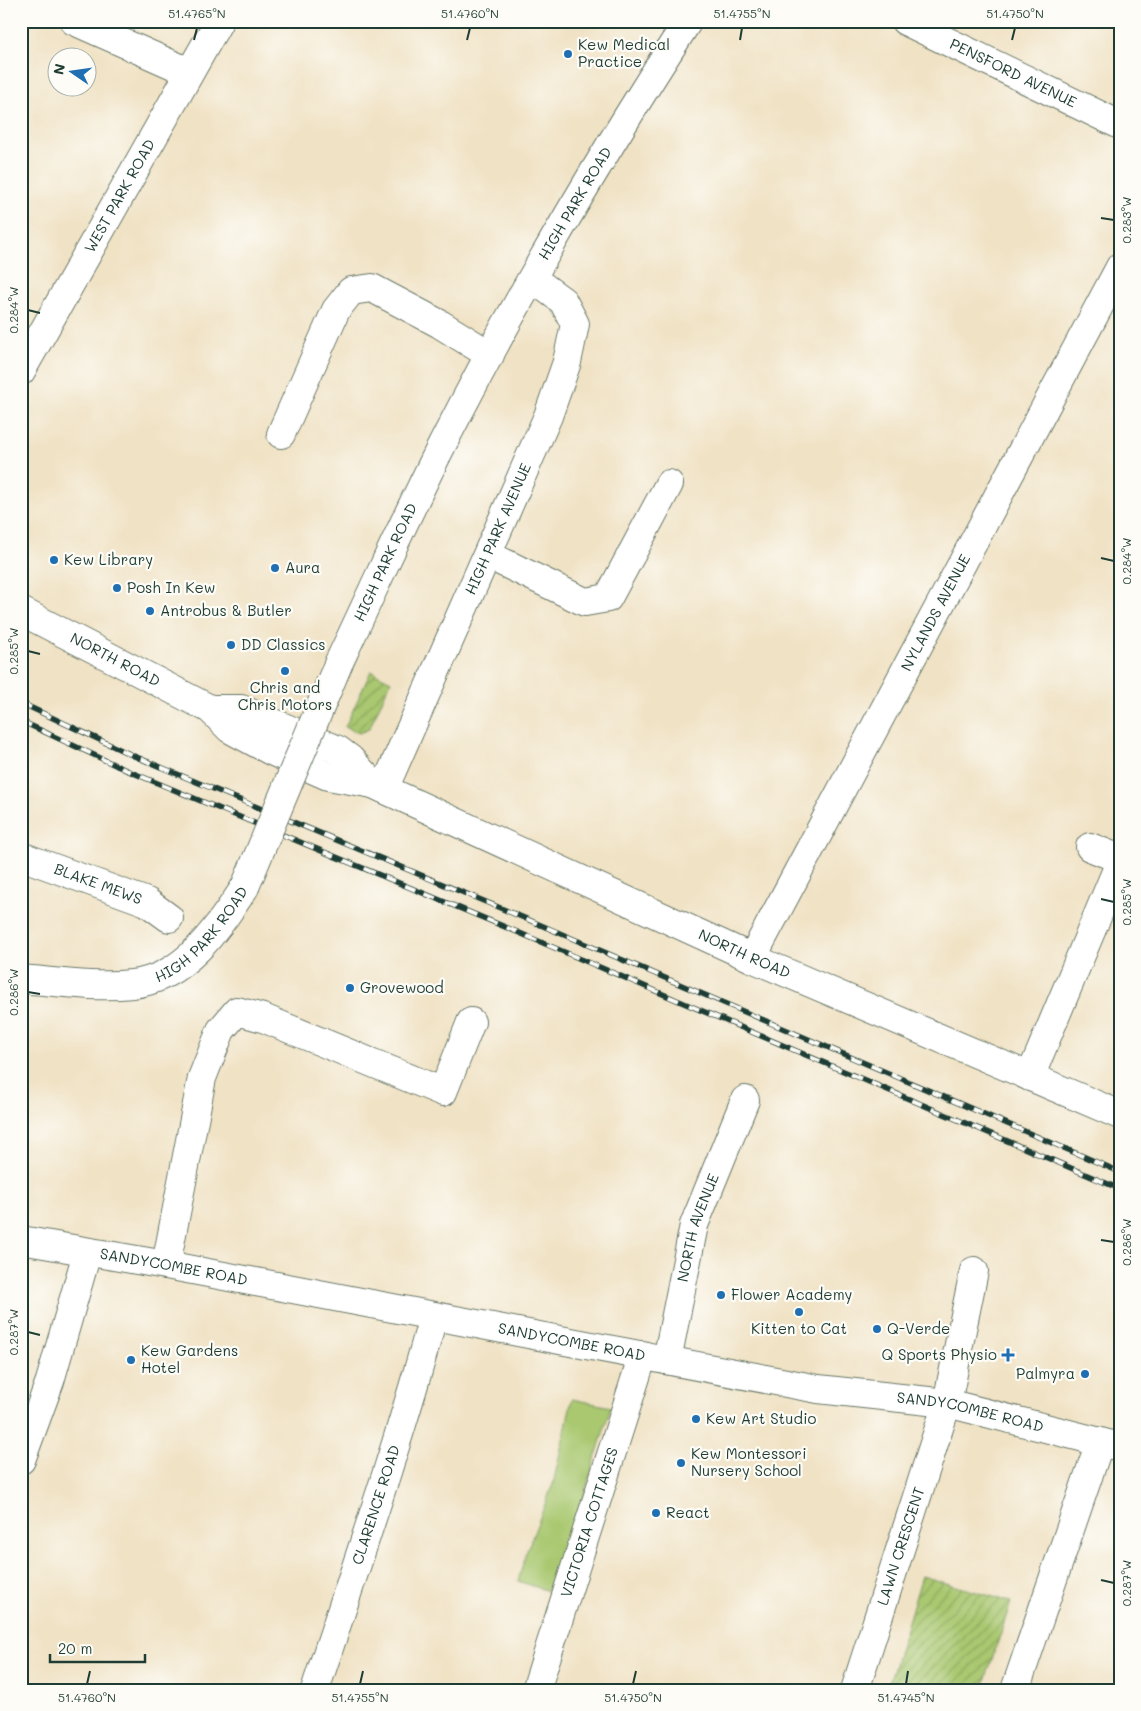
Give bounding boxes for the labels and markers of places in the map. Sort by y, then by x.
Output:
place label: Kew Medical Practice [578,34,670,71]
marker: Kew Medical Practice [562,48,574,60]
place label: Kew Library [64,549,153,569]
marker: Kew Library [48,554,60,566]
place label: Aura [285,557,320,577]
marker: Aura [269,562,281,574]
place label: Posh In Kew [127,577,215,597]
marker: Posh In Kew [111,582,123,594]
place label: Antrobus & Butler [160,600,292,620]
marker: Antrobus & Butler [144,605,156,617]
place label: DD Classics [241,634,326,654]
marker: DD Classics [225,639,237,651]
marker: Chris and Chris Motors [279,665,291,677]
place label: Chris and Chris Motors [238,677,332,714]
place label: Grovewood [360,977,444,997]
marker: Grovewood [344,982,356,994]
place label: Flower Academy [731,1284,853,1304]
marker: Flower Academy [715,1289,727,1301]
marker: Kitten to Cat [793,1306,805,1318]
place label: Kitten to Cat [751,1318,847,1338]
place label: Q-Verde [887,1318,950,1338]
marker: Q-Verde [871,1323,883,1335]
place label: Kew Gardens Hotel [141,1340,238,1377]
place label: Q Sports Physio [881,1344,997,1364]
marker: Q Sports Physio [1001,1348,1015,1362]
marker: Kew Gardens Hotel [125,1354,137,1366]
place label: Palmyra [1016,1363,1075,1383]
marker: Palmyra [1079,1368,1091,1380]
place label: Kew Art Studio [706,1408,816,1428]
marker: Kew Art Studio [690,1413,702,1425]
place label: Kew Montessori Nursery School [691,1443,806,1480]
marker: Kew Montessori Nursery School [675,1457,687,1469]
place label: React [666,1502,710,1522]
marker: React [650,1507,662,1519]

